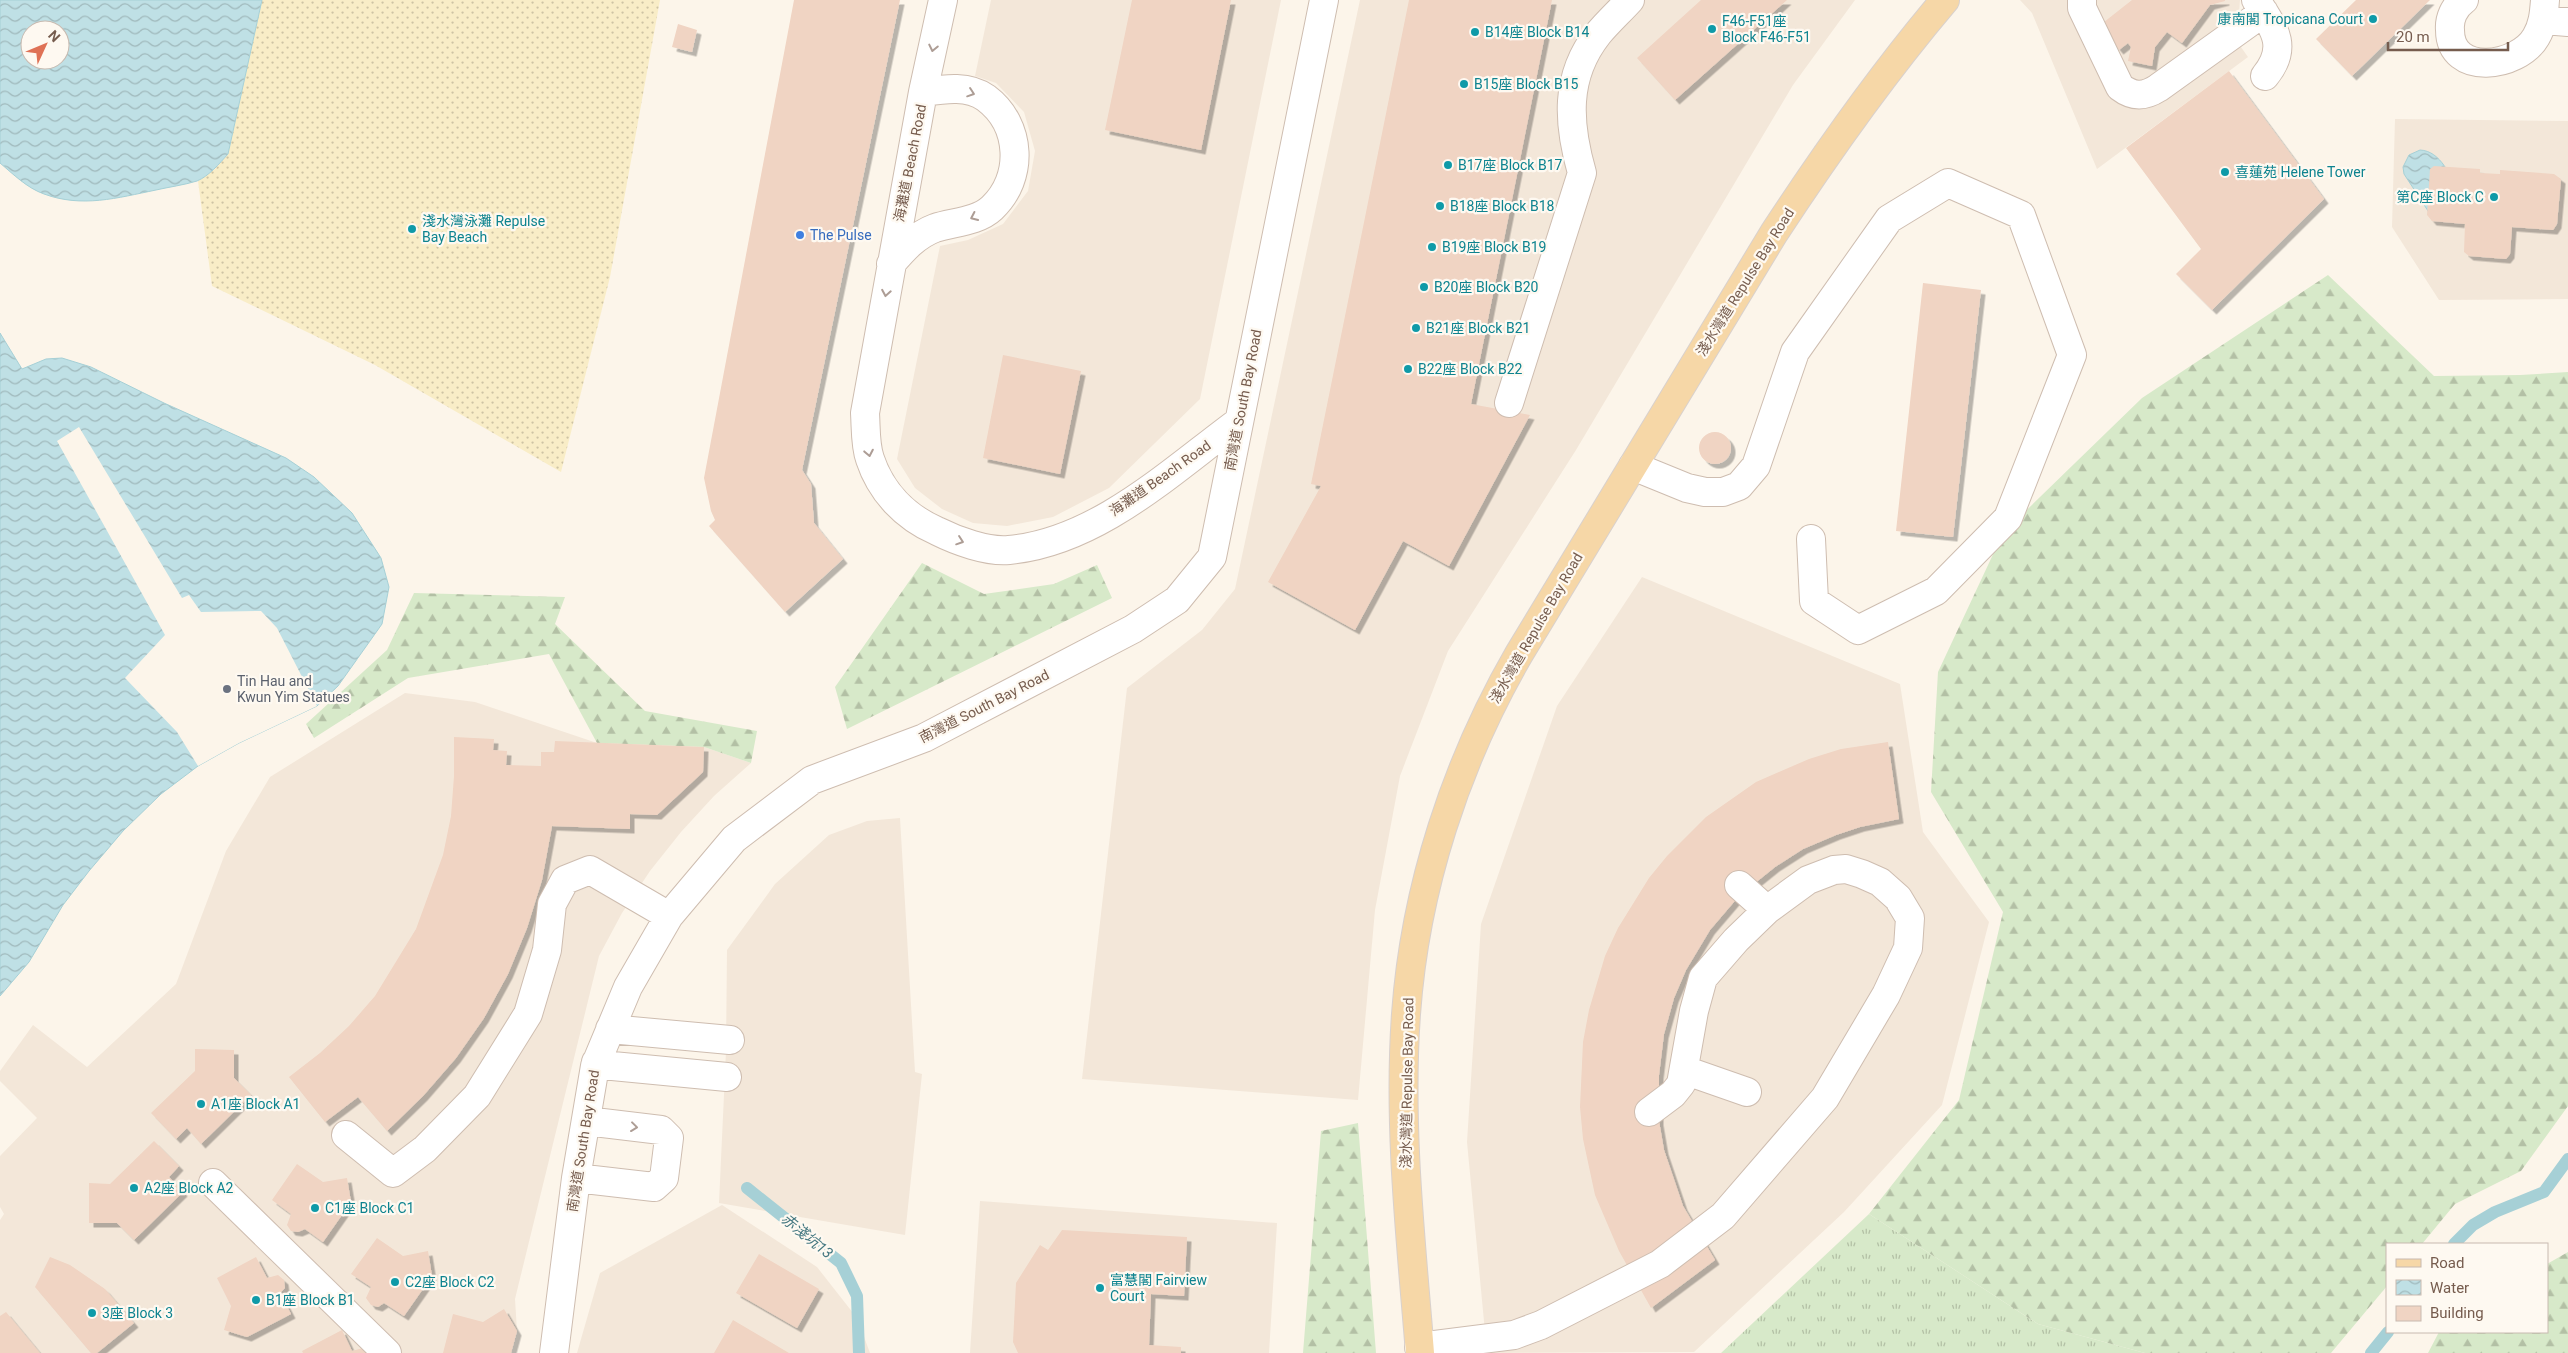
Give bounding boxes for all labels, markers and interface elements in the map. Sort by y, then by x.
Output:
place label: 康南閣 Tropicana Court [2218,11,2363,27]
place label: F46-F51座 Block F46-F51 [1722,13,1811,45]
marker: 康南閣 Tropicana Court [2367,13,2379,25]
north arrow [20,20,70,70]
scale bar [2388,20,2508,52]
marker: F46-F51座 Block F46-F51 [1706,23,1718,35]
place label: B14座 Block B14 [1485,24,1590,40]
marker: B14座 Block B14 [1469,26,1481,38]
text: N [45,27,64,45]
text: 20 m [2396,28,2430,46]
one-way arrow [928,43,938,52]
place label: B15座 Block B15 [1474,76,1579,92]
marker: B15座 Block B15 [1458,78,1470,90]
one-way arrow [966,87,974,97]
street label: 海灘道 Beach Road [891,103,929,223]
place label: B17座 Block B17 [1458,157,1563,173]
marker: B17座 Block B17 [1442,159,1454,171]
place label: 喜蓮苑 Helene Tower [2235,164,2366,180]
marker: 喜蓮苑 Helene Tower [2219,166,2231,178]
place label: 第C座 Block C [2396,189,2484,205]
marker: 第C座 Block C [2488,191,2500,203]
place label: B18座 Block B18 [1450,198,1555,214]
marker: B18座 Block B18 [1434,200,1446,212]
street label: 淺水灣道 Repulse Bay Road [1693,205,1797,359]
one-way arrow [971,211,980,221]
place label: 淺水灣泳灘 Repulse Bay Beach [422,213,545,245]
marker: 淺水灣泳灘 Repulse Bay Beach [406,223,418,235]
place label: The Pulse [810,227,872,243]
marker: The Pulse [794,229,806,241]
place label: B19座 Block B19 [1442,239,1546,255]
marker: B19座 Block B19 [1426,241,1438,253]
place label: B20座 Block B20 [1434,279,1539,295]
marker: B20座 Block B20 [1418,281,1430,293]
one-way arrow [881,289,891,298]
place label: B21座 Block B21 [1426,320,1530,336]
marker: B21座 Block B21 [1410,322,1422,334]
street label: 南灣道 South Bay Road [1221,328,1265,472]
place label: B22座 Block B22 [1418,361,1523,377]
marker: B22座 Block B22 [1402,363,1414,375]
street label: 海灘道 Beach Road [1106,437,1214,519]
one-way arrow [864,449,874,458]
one-way arrow [955,535,963,545]
street label: 淺水灣道 Repulse Bay Road [1486,550,1586,706]
street label: 南灣道 South Bay Road [916,666,1052,746]
place label: Tin Hau and Kwun Yim Statues [237,673,350,705]
marker: Tin Hau and Kwun Yim Statues [221,683,233,695]
street label: 淺水灣道 Repulse Bay Road [1398,997,1416,1169]
street label: 南灣道 South Bay Road [564,1069,602,1213]
place label: A1座 Block A1 [211,1096,300,1112]
marker: A1座 Block A1 [195,1098,207,1110]
one-way arrow [630,1121,638,1132]
place label: A2座 Block A2 [144,1180,234,1196]
marker: A2座 Block A2 [128,1182,140,1194]
place label: C1座 Block C1 [325,1200,414,1216]
marker: C1座 Block C1 [309,1202,321,1214]
water label: 赤淺坑13 [777,1210,837,1262]
legend [2386,1243,2548,1333]
text: Road [2430,1254,2464,1272]
place label: 富慧閣 Fairview Court [1110,1272,1207,1304]
place label: C2座 Block C2 [405,1274,495,1290]
marker: C2座 Block C2 [389,1276,401,1288]
text: Water [2430,1279,2469,1297]
marker: 富慧閣 Fairview Court [1094,1282,1106,1294]
place label: B1座 Block B1 [266,1292,355,1308]
marker: B1座 Block B1 [250,1294,262,1306]
text: Building [2430,1304,2484,1322]
place label: 3座 Block 3 [102,1305,173,1321]
marker: 3座 Block 3 [86,1307,98,1319]

